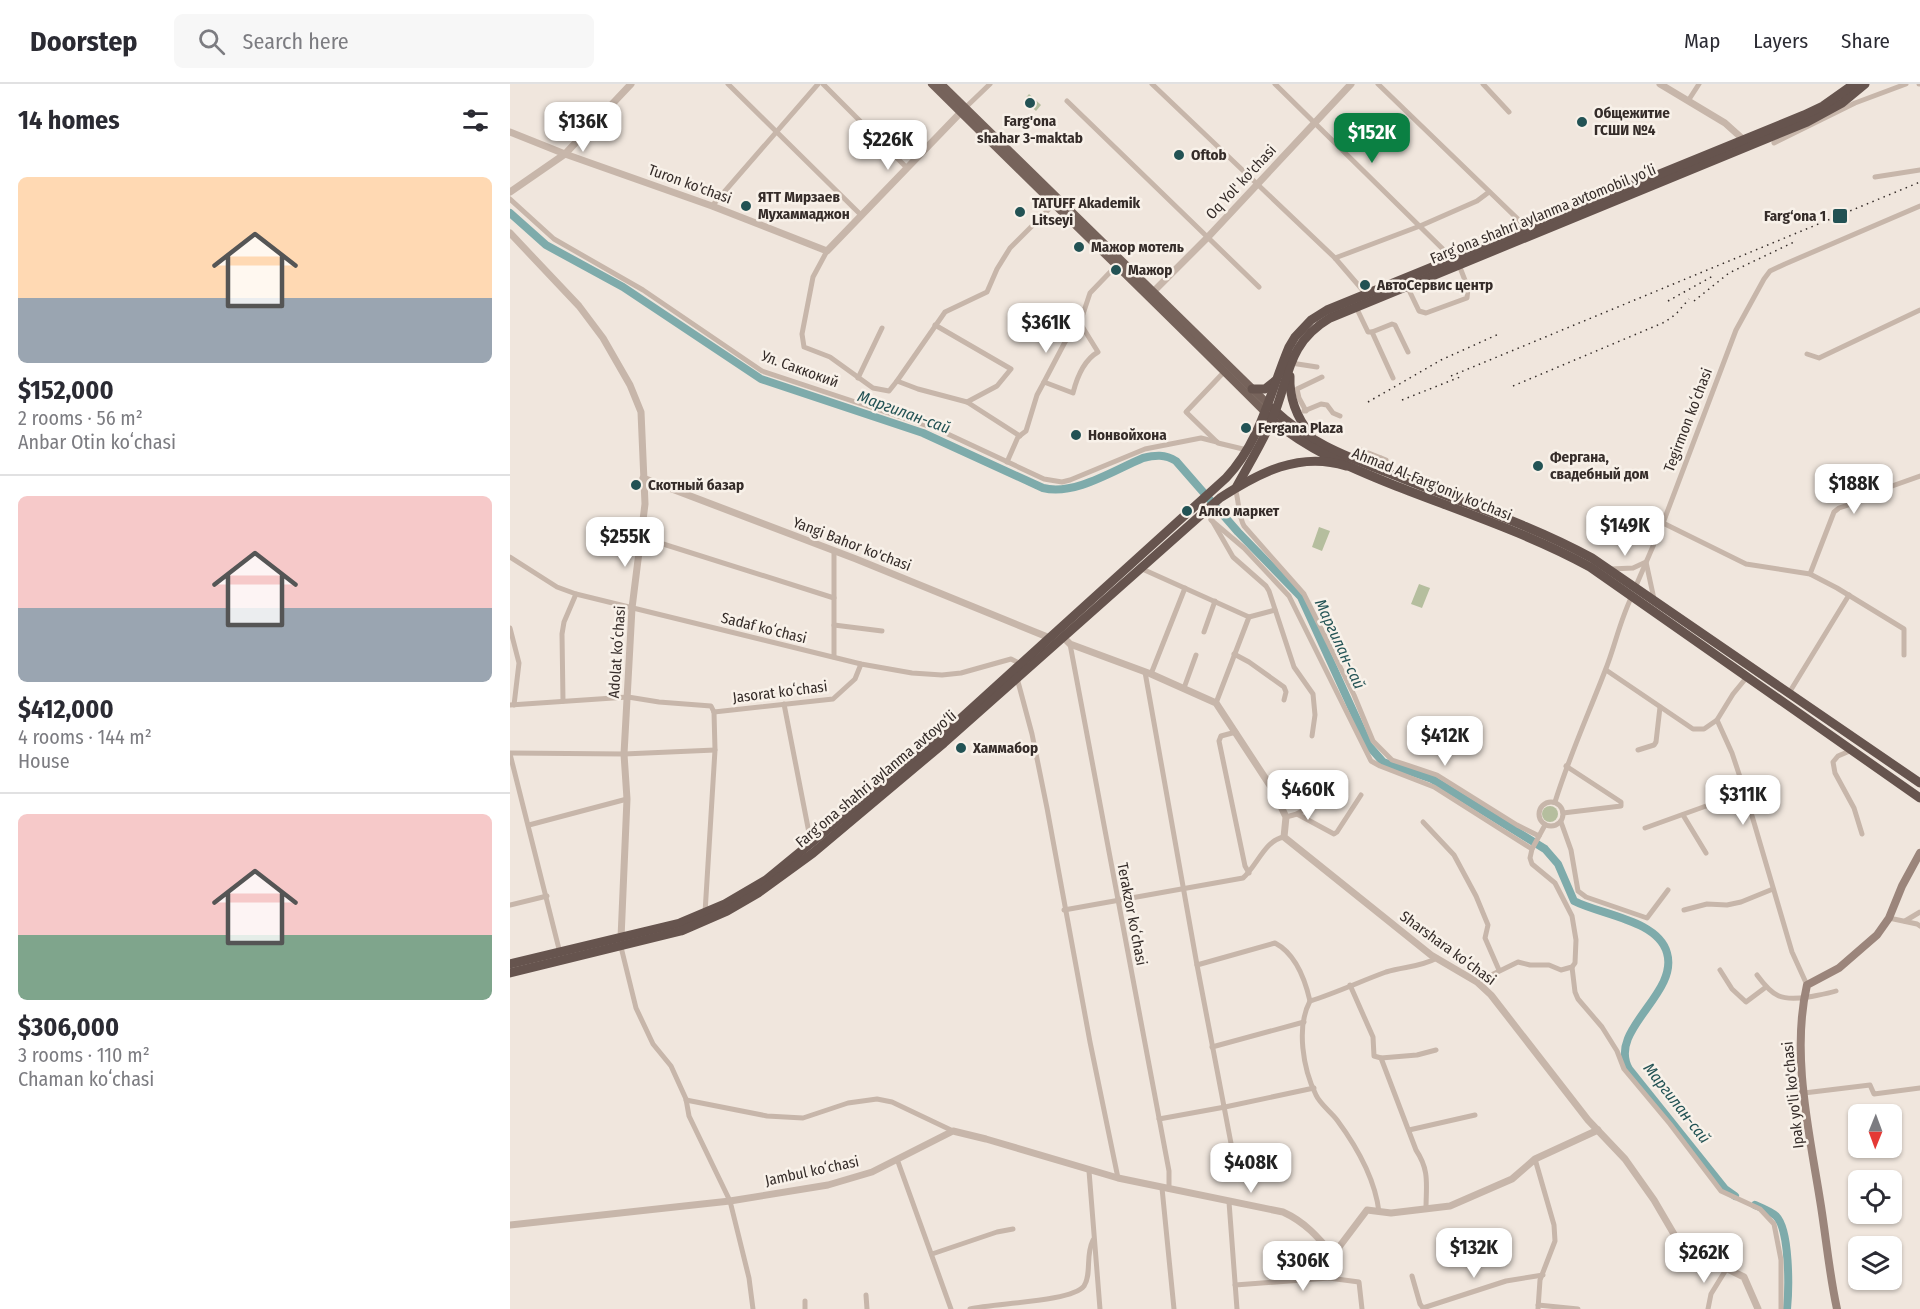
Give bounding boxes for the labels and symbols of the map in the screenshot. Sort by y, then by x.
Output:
marker: Farg'ona shahar 3-maktab [1023,96,1037,110]
pin: $136K [541,102,625,153]
place label: Общежитие ГСШИ №4 [1594,104,1670,139]
place label: Farg'ona shahar 3-maktab [977,112,1083,147]
pin: $152K [1330,113,1414,164]
marker: Общежитие ГСШИ №4 [1575,115,1589,129]
pin: $226K [846,120,930,171]
street label: Oq Yol' ko'chasi [1202,141,1280,223]
place label: Oftob [1191,146,1227,164]
marker: Oftob [1172,148,1186,162]
street label: Fargʻona shahri aylanma avtomobil yoʻli [1427,160,1659,268]
street label: Turon ko'chasi [646,161,734,207]
place label: ЯТТ Мирзаев Мухаммаджон [758,188,850,223]
place label: TATUFF Akademik Litseyi [1032,194,1141,229]
marker: ЯТТ Мирзаев Мухаммаджон [739,199,753,213]
marker: TATUFF Akademik Litseyi [1013,205,1027,219]
place label: Farg‘ona 1 [1764,207,1826,225]
marker: Farg‘ona 1 [1831,207,1849,225]
place label: Мажор мотель [1091,238,1184,256]
marker: Мажор мотель [1072,240,1086,254]
place label: Мажор [1128,261,1172,279]
marker: Мажор [1109,263,1123,277]
place label: АвтоСервис центр [1376,276,1493,294]
marker: АвтоСервис центр [1358,278,1372,292]
pin: $361K [1004,303,1088,354]
street label: Ул. Саккокий [758,346,841,391]
street label: Tegirmon koʻchasi [1660,366,1716,474]
water label: Маргилан-сай [855,386,953,438]
place label: Fergana Plaza [1258,419,1344,437]
marker: Fergana Plaza [1239,421,1253,435]
place label: Нонвойхона [1088,426,1167,444]
marker: Нонвойхона [1069,428,1083,442]
street label: Ahmad Al-Farg'oniy ko'chasi [1350,444,1514,524]
place label: Фергана, свадебный дом [1550,448,1649,483]
marker: Фергана, свадебный дом [1531,459,1545,473]
pin: $188K [1812,464,1896,515]
place label: Скотный базар [648,476,744,494]
marker: Скотный базар [629,478,643,492]
place label: Алко маркет [1198,502,1280,520]
marker: Алко маркет [1180,504,1194,518]
pin: $149K [1583,506,1667,557]
street label: Yangi Bahor ko'chasi [790,513,914,575]
pin: $255K [583,517,667,568]
water label: Маргилан-сай [1311,596,1369,692]
street label: Adolat koʻchasi [605,605,629,699]
street label: Sadaf koʻchasi [719,609,809,647]
street label: Jasorat koʻchasi [732,677,828,707]
street label: Farg‘ona shahri aylanma avtoyo‘li [792,707,960,851]
pin: $412K [1403,716,1487,767]
place label: Хаммабор [972,739,1038,757]
marker: Хаммабор [954,741,968,755]
pin: $460K [1266,770,1350,821]
pin: $311K [1701,775,1785,826]
street label: Terakzor koʻchasi [1113,861,1151,967]
street label: Sharshara koʻchasi [1396,907,1500,989]
street label: Ipak yo'li ko'chasi [1778,1041,1808,1149]
water label: Маргилан-сай [1640,1059,1714,1147]
north arrow [1848,1104,1902,1158]
pin: $408K [1209,1143,1293,1194]
street label: Jambul koʻchasi [763,1152,861,1190]
pin: $132K [1432,1228,1516,1279]
pin: $262K [1662,1233,1746,1284]
pin: $306K [1261,1241,1345,1292]

